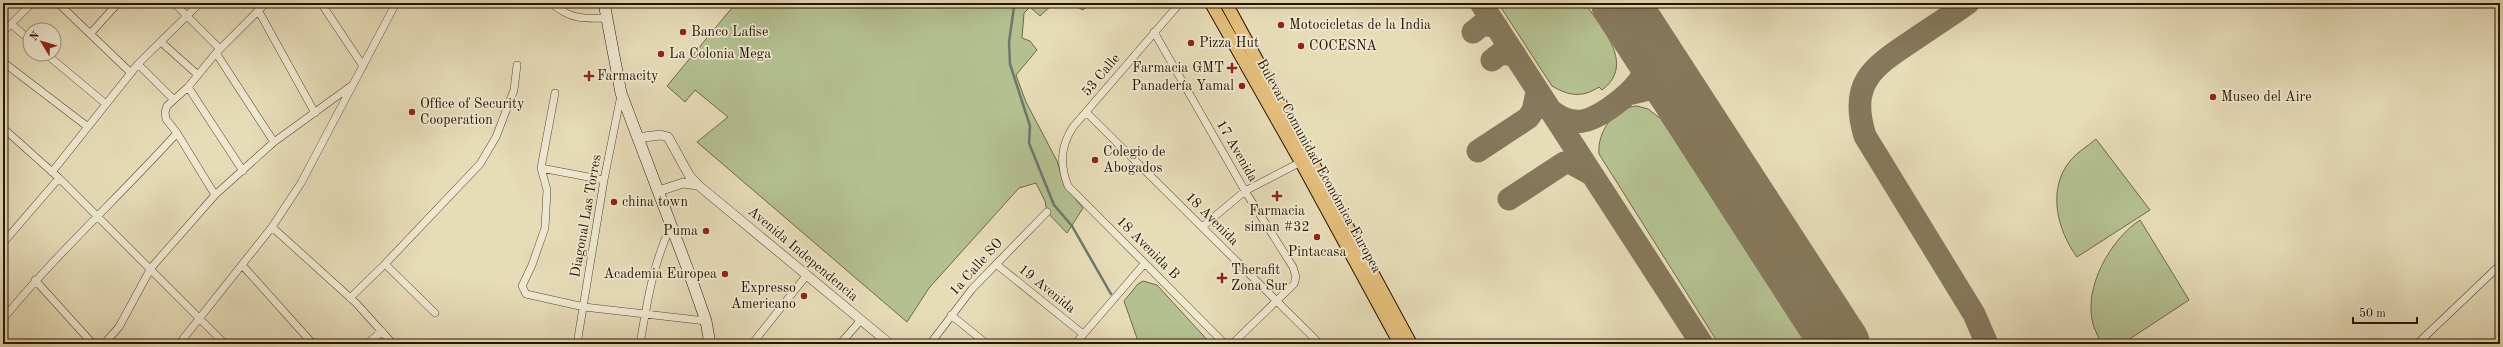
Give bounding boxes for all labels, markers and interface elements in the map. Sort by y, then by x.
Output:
place label: Motocicletas de la India [1289,18,1431,32]
marker: Motocicletas de la India [1276,20,1286,30]
north arrow [22,22,62,62]
place label: Banco Lafise [691,25,768,39]
marker: Banco Lafise [678,27,688,37]
text: N [28,30,43,43]
place label: Pizza Hut [1199,36,1259,50]
marker: Pizza Hut [1186,38,1196,48]
place label: COCESNA [1309,39,1377,53]
marker: COCESNA [1296,41,1306,51]
place label: La Colonia Mega [669,47,771,61]
marker: La Colonia Mega [656,49,666,59]
street label: 53 Calle [1079,51,1123,99]
street label: Bulevar Comunidad Económica Europea [1254,57,1384,275]
place label: Farmacia GMT [1132,61,1224,75]
marker: Farmacia GMT [1227,63,1237,73]
place label: Farmacity [597,69,659,83]
marker: Farmacity [584,71,594,81]
place label: Panadería Yamal [1132,79,1234,93]
marker: Panadería Yamal [1237,81,1247,91]
place label: Museo del Aire [2221,90,2312,104]
marker: Museo del Aire [2208,92,2218,102]
place label: Office of Security Cooperation [420,97,525,127]
marker: Office of Security Cooperation [407,107,417,117]
street label: 17 Avenida [1214,118,1260,184]
place label: Colegio de Abogados [1103,145,1166,175]
street label: Diagonal Las Torres [568,153,604,279]
marker: Colegio de Abogados [1090,155,1100,165]
street label: 18 Avenida [1183,190,1241,248]
marker: Farmacia siman #32 [1272,191,1282,201]
place label: china town [622,195,688,209]
marker: china town [609,197,619,207]
street label: Avenida Independencia [745,204,861,304]
place label: Farmacia siman #32 [1244,204,1310,234]
street label: 18 Avenida B [1114,214,1182,282]
place label: Puma [663,224,698,238]
marker: Puma [701,226,711,236]
marker: Pintacasa [1312,232,1322,242]
street label: 1a Calle SO [947,236,1005,298]
place label: Pintacasa [1288,245,1346,259]
street label: 19 Avenida [1016,262,1078,316]
place label: Therafit Zona Sur [1231,263,1288,293]
place label: Academia Europea [603,267,717,281]
marker: Academia Europea [720,269,730,279]
marker: Therafit Zona Sur [1216,272,1228,284]
place label: Expresso Americano [731,281,796,311]
marker: Expresso Americano [799,291,809,301]
scale bar [2353,299,2417,325]
text: 50 m [2359,307,2386,320]

